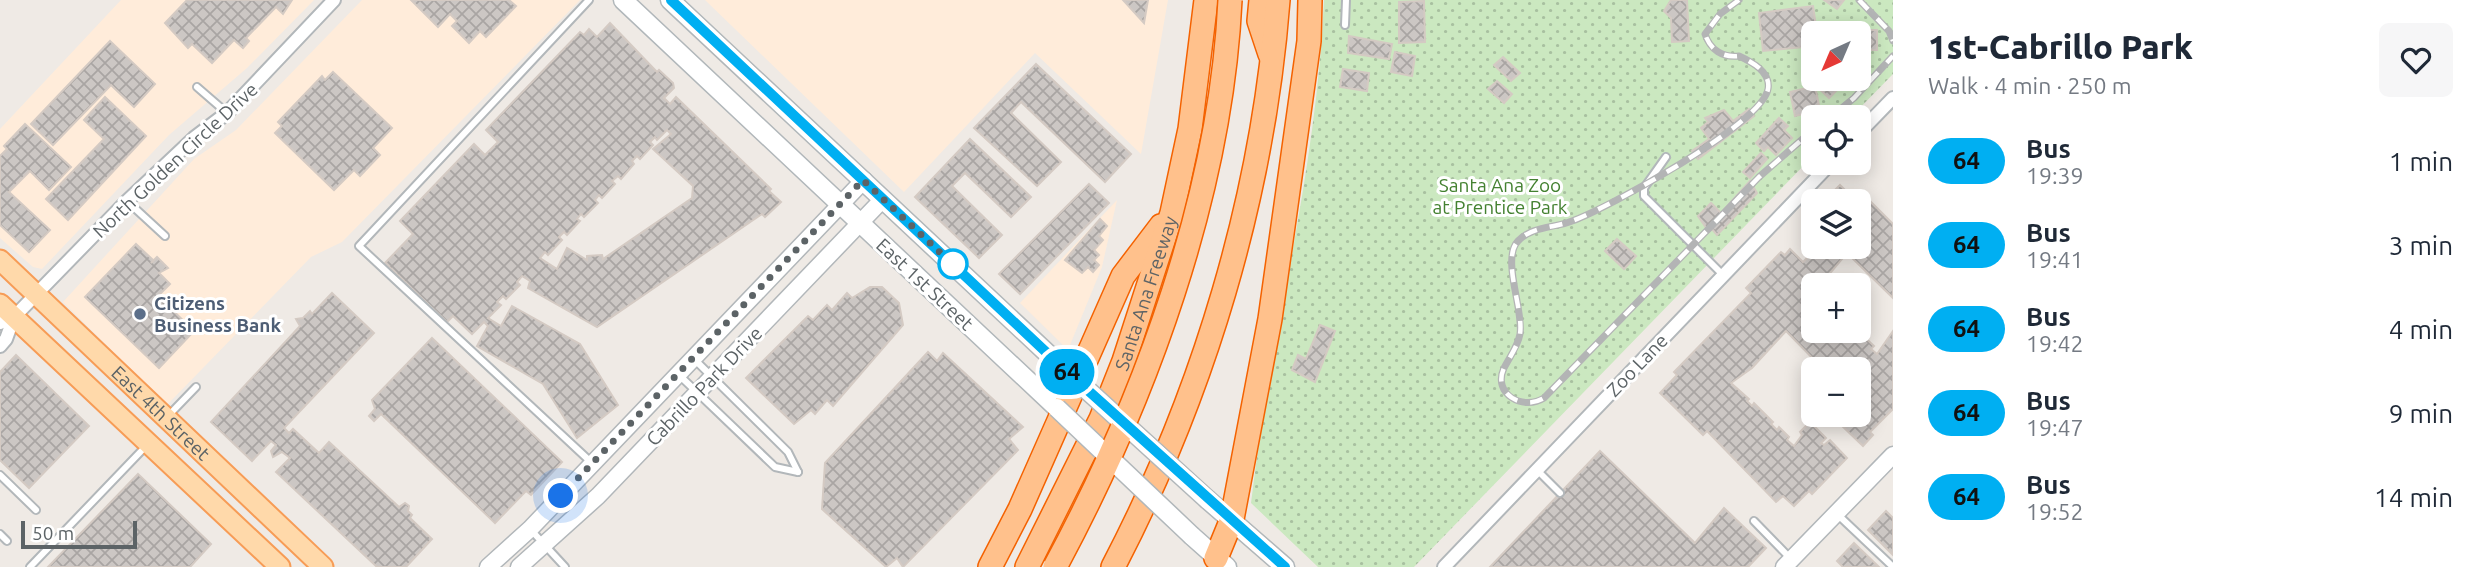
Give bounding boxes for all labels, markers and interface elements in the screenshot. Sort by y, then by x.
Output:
north arrow [1801,21,1871,91]
map controls [1801,21,1871,427]
button: heart [2379,23,2453,97]
text: 1st-Cabrillo Park [1928,28,2193,65]
text: Walk · 4 min · 250 m [1928,73,2132,98]
street label: North Golden Circle Drive [88,78,262,242]
button: locate [1801,105,1871,175]
text: Bus [2026,134,2071,163]
text: 64 [1953,147,1980,174]
text: 1 min [2389,147,2453,176]
text: 19:39 [2026,163,2084,188]
park label: Santa Ana Zoo at Prentice Park [1433,174,1568,218]
button: layers [1801,189,1871,259]
street label: Santa Ana Freeway [1110,213,1181,374]
text: Bus [2026,218,2071,247]
text: 64 [1953,231,1980,258]
text: 3 min [2389,231,2453,260]
street label: East 1st Street [872,234,978,335]
text: 19:41 [2026,247,2084,272]
unlabelled marker [938,249,968,279]
button: + [1801,273,1871,343]
place label: Citizens Business Bank [154,292,281,336]
text: Bus [2026,302,2071,331]
marker: Citizens Business Bank [132,306,148,322]
text: 64 [1953,315,1980,342]
text: 4 min [2389,315,2453,344]
street label: Cabrillo Park Drive [642,322,766,450]
street label: Zoo Lane [1602,329,1672,401]
text: 19:42 [2026,331,2084,356]
line badge: 64 [1036,349,1098,395]
button: − [1801,357,1871,427]
text: 64 [1053,358,1081,385]
street label: East 4th Street [107,361,215,465]
text: Bus [2026,386,2071,415]
text: 64 [1953,399,1980,426]
text: 9 min [2389,399,2453,428]
text: 19:47 [2026,415,2084,440]
text: Bus [2026,470,2071,499]
your location [543,478,578,513]
text: 64 [1953,483,1980,510]
text: 14 min [2374,483,2453,512]
text: 19:52 [2026,499,2084,524]
scale bar [21,518,136,550]
text: 50 m [32,522,74,544]

